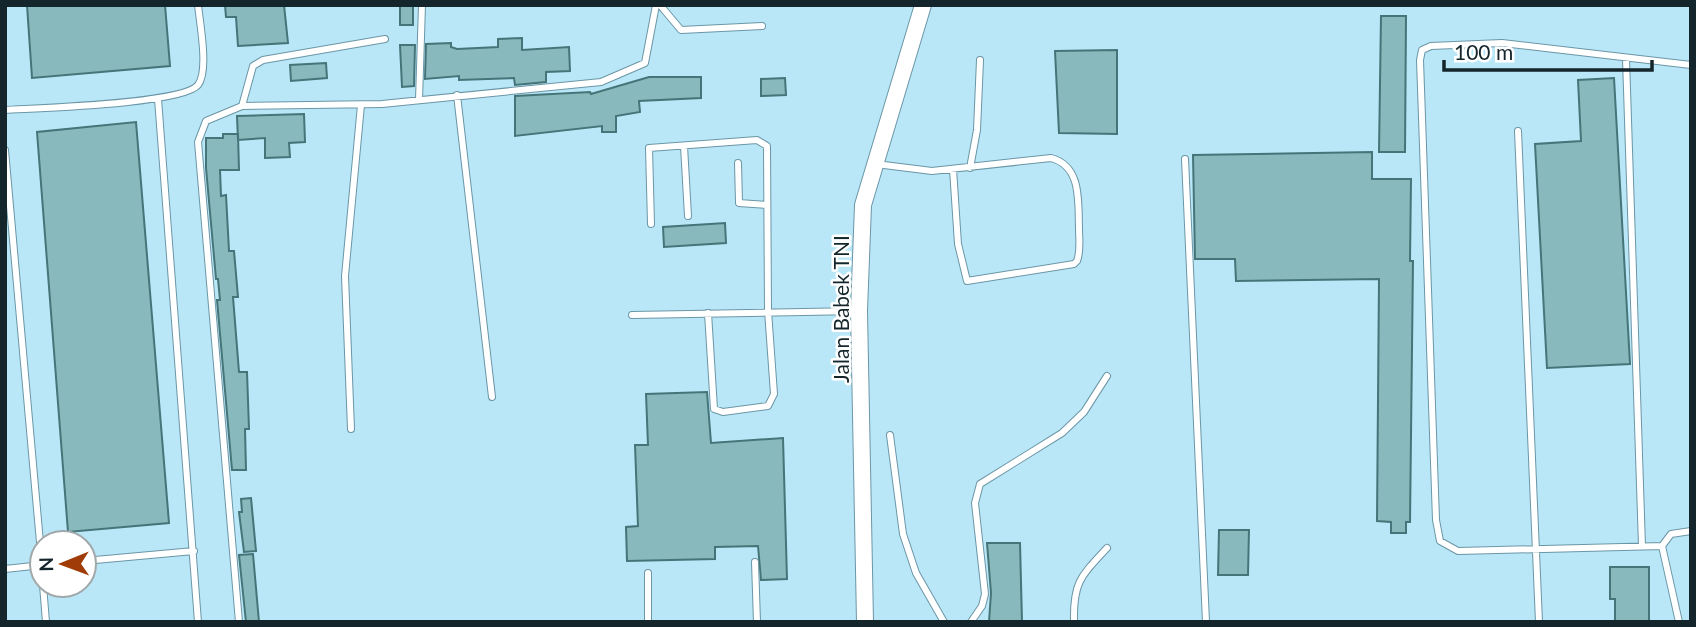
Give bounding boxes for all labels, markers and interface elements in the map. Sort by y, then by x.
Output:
scale bar [1444,28,1652,72]
text: 100 m [1454,39,1513,64]
street label: Jalan Babek TNI [828,235,853,383]
north arrow [28,529,98,599]
text: N [34,557,57,572]

